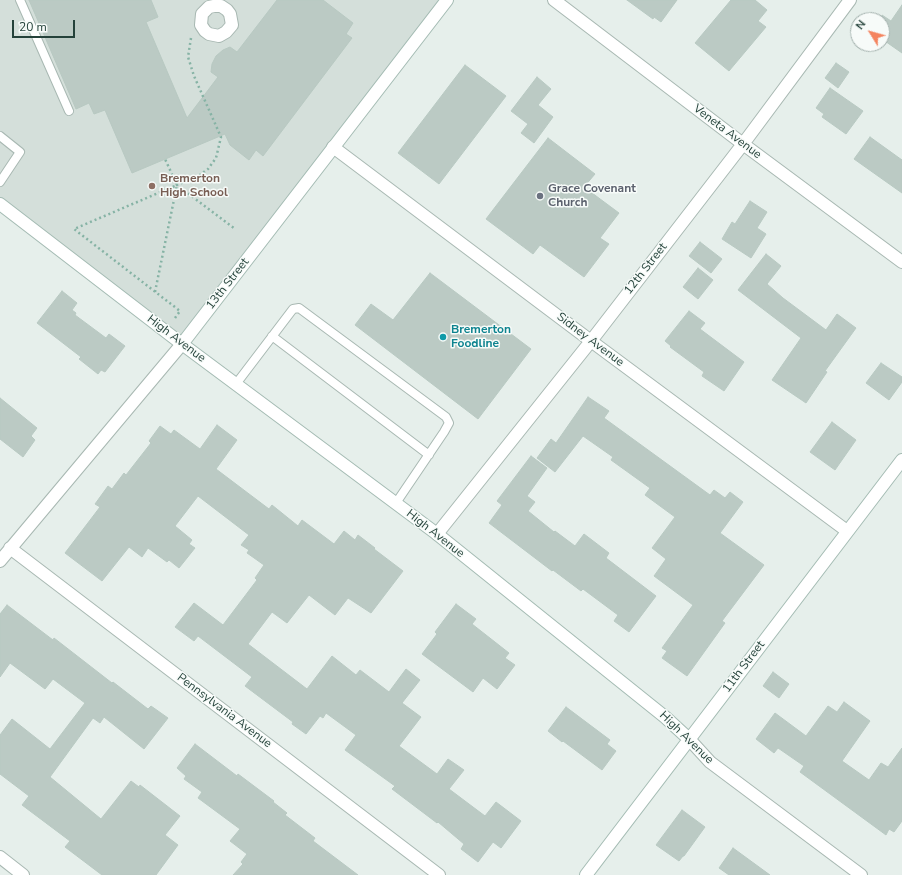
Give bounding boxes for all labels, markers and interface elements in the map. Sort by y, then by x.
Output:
scale bar [14,12,77,38]
north arrow [850,12,890,52]
text: N [852,17,869,33]
text: 20 m [19,19,47,35]
street label: Veneta Avenue [690,102,764,162]
place label: Bremerton High School [160,172,228,200]
marker: Bremerton High School [147,181,157,191]
place label: Grace Covenant Church [548,182,636,210]
marker: Grace Covenant Church [535,191,545,201]
street label: 12th Street [621,240,671,298]
street label: 13th Street [203,255,253,313]
street label: Sidney Avenue [554,310,626,370]
street label: High Avenue [144,312,208,366]
place label: Bremerton Foodline [451,323,511,351]
marker: Bremerton Foodline [438,332,448,342]
street label: High Avenue [403,507,467,561]
street label: 11th Street [720,638,768,696]
street label: Pennsylvania Avenue [174,671,274,751]
street label: High Avenue [656,709,716,767]

